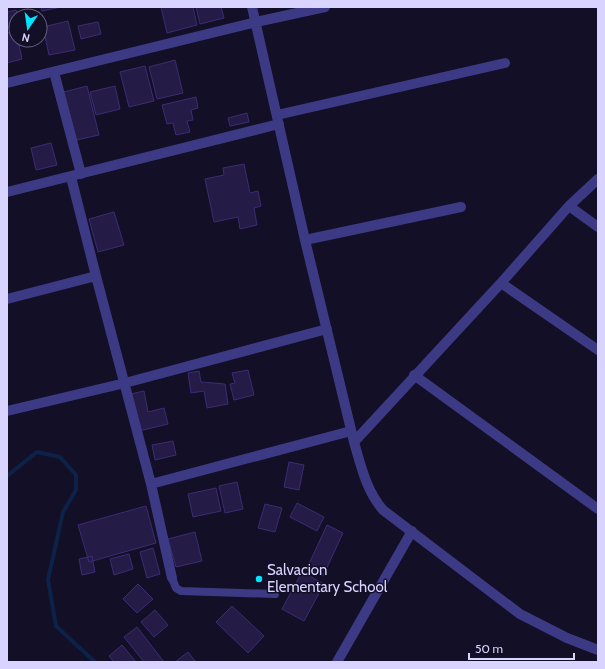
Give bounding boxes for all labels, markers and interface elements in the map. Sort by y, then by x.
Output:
north arrow [8,8,48,48]
text: N [20,30,31,45]
place label: Salvacion Elementary School [267,561,388,596]
marker: Salvacion Elementary School [254,574,264,584]
scale bar [469,635,574,661]
text: 50 m [475,641,503,656]

